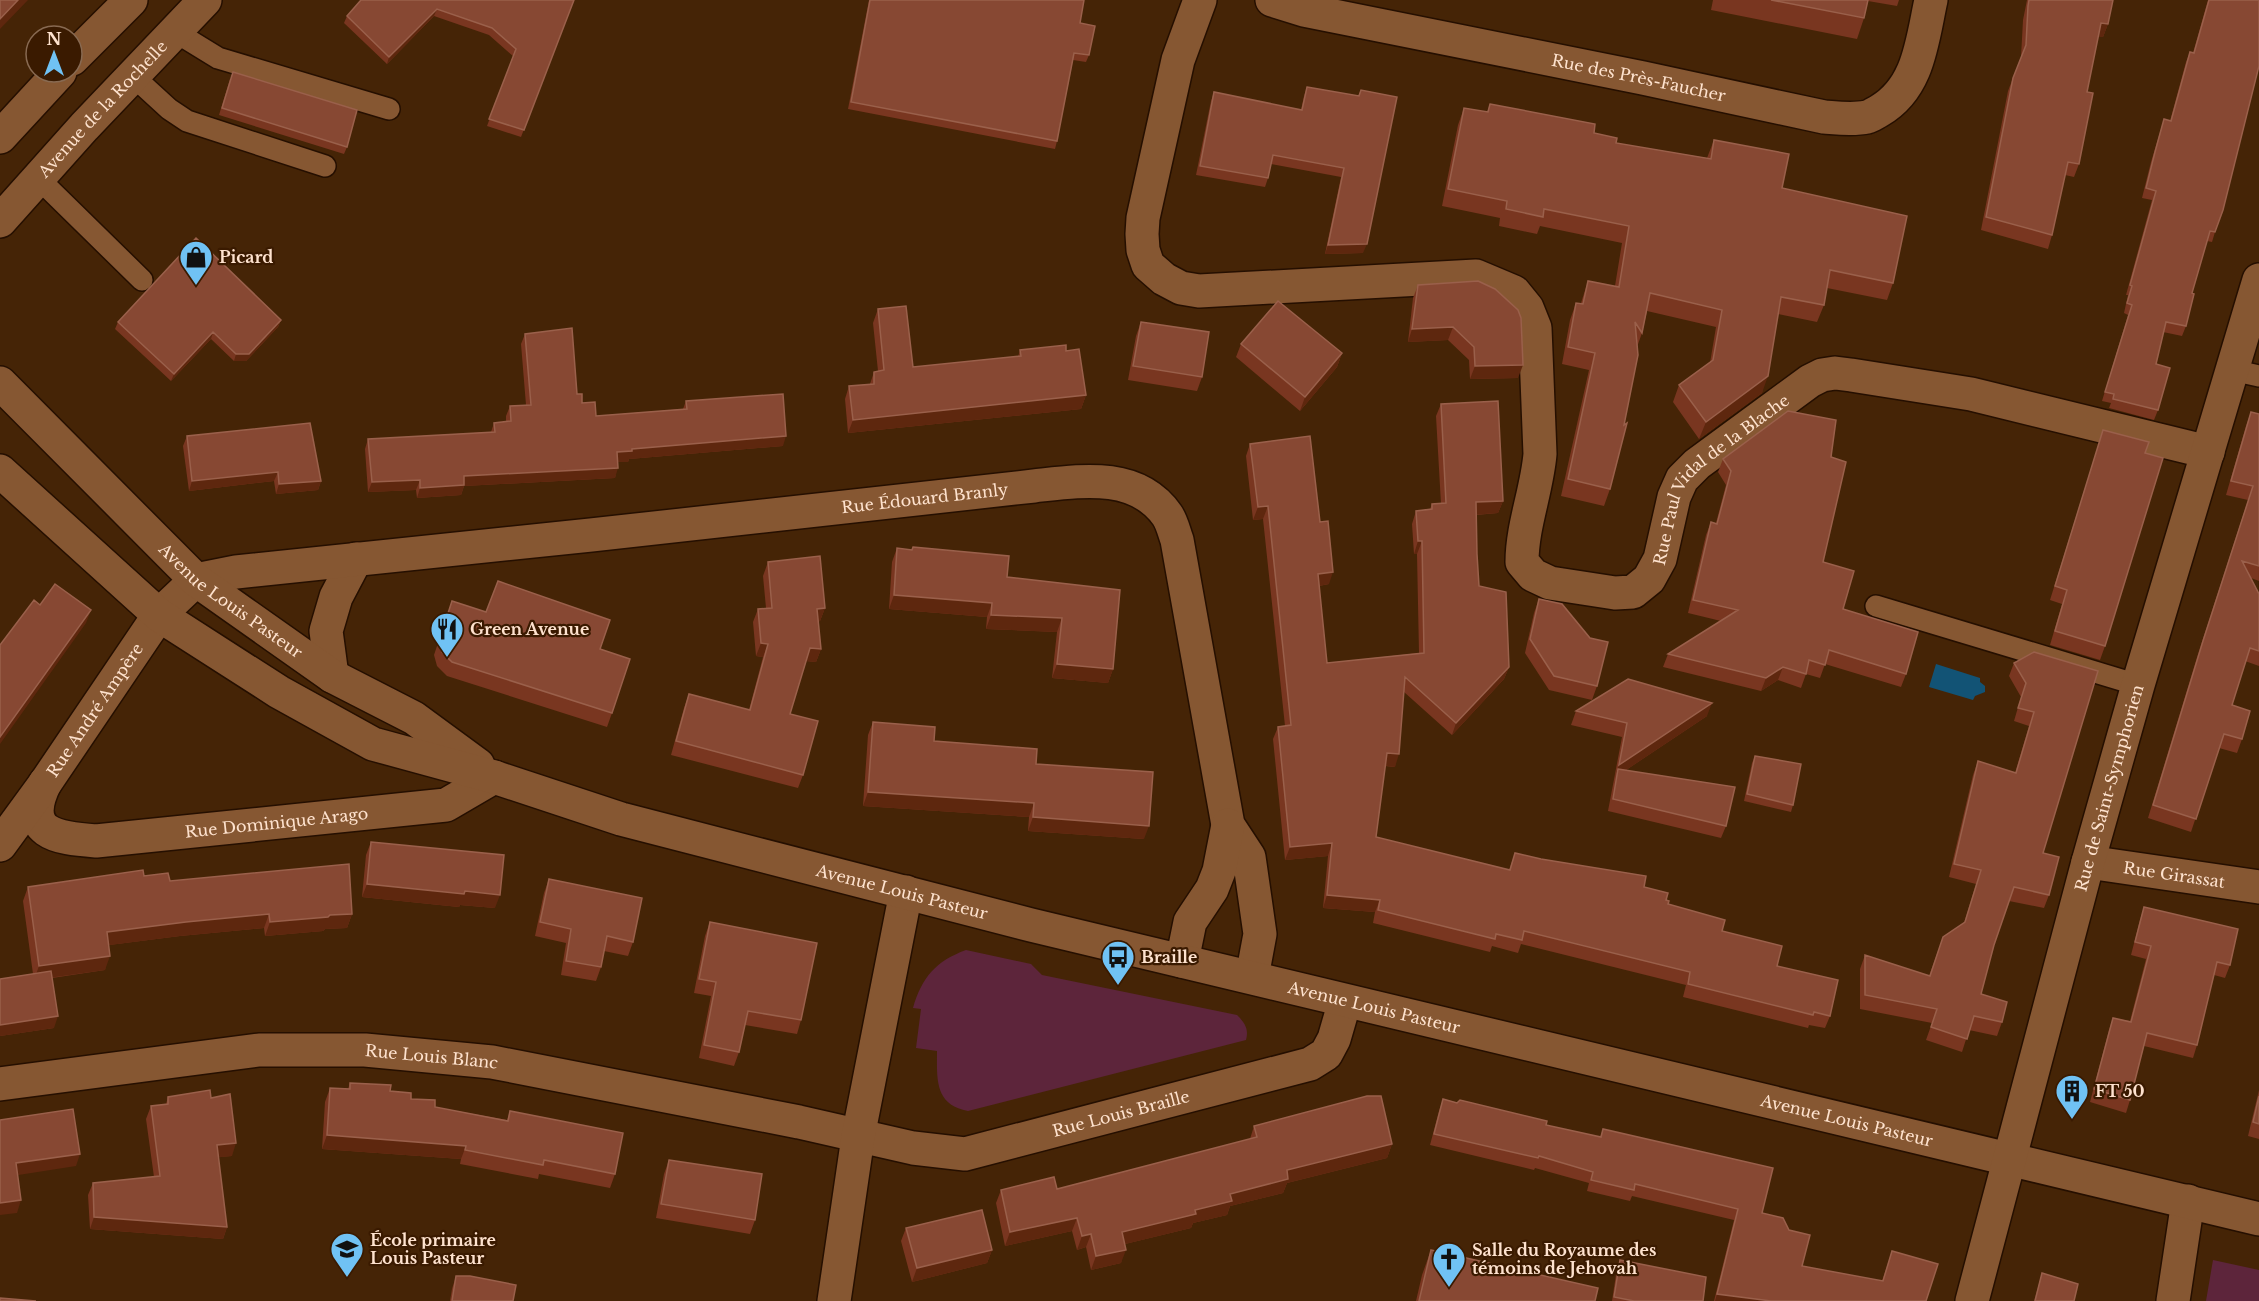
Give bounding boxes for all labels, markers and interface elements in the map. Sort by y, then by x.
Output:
north arrow [24,24,84,84]
text: N [46,29,62,49]
street label: Avenue de la Rochelle [33,36,171,182]
street label: Rue des Près-Faucher [1550,50,1728,106]
shop icon: Picard [178,239,214,286]
place label: Picard [219,247,273,267]
street label: Rue Paul Vidal de la Blache [1649,390,1793,567]
street label: Rue Édouard Branly [840,479,1010,517]
street label: Avenue Louis Pasteur [154,538,307,662]
restaurant icon: Green Avenue [429,611,465,658]
place label: Green Avenue [470,619,589,639]
street label: Rue André Ampère [42,639,147,781]
street label: Rue de Saint-Symphorien [2071,682,2148,894]
street label: Rue Dominique Arago [184,803,369,842]
street label: Rue Girassat [2122,857,2226,892]
street label: Avenue Louis Pasteur [813,860,990,924]
bus stop icon: Braille [1100,939,1136,986]
place label: Braille [1141,947,1197,967]
street label: Avenue Louis Pasteur [1285,977,1463,1037]
street label: Rue Louis Blanc [364,1040,500,1073]
building icon: FT 50 [2054,1073,2090,1120]
place label: FT 50 [2095,1081,2145,1101]
street label: Rue Louis Braille [1050,1086,1192,1141]
street label: Avenue Louis Pasteur [1758,1090,1935,1151]
place label: École primaire Louis Pasteur [370,1230,496,1268]
school or university icon: École primaire Louis Pasteur [329,1231,365,1278]
place label: Salle du Royaume des témoins de Jehovah [1472,1240,1656,1278]
church icon: Salle du Royaume des témoins de Jehovah [1431,1241,1467,1288]

